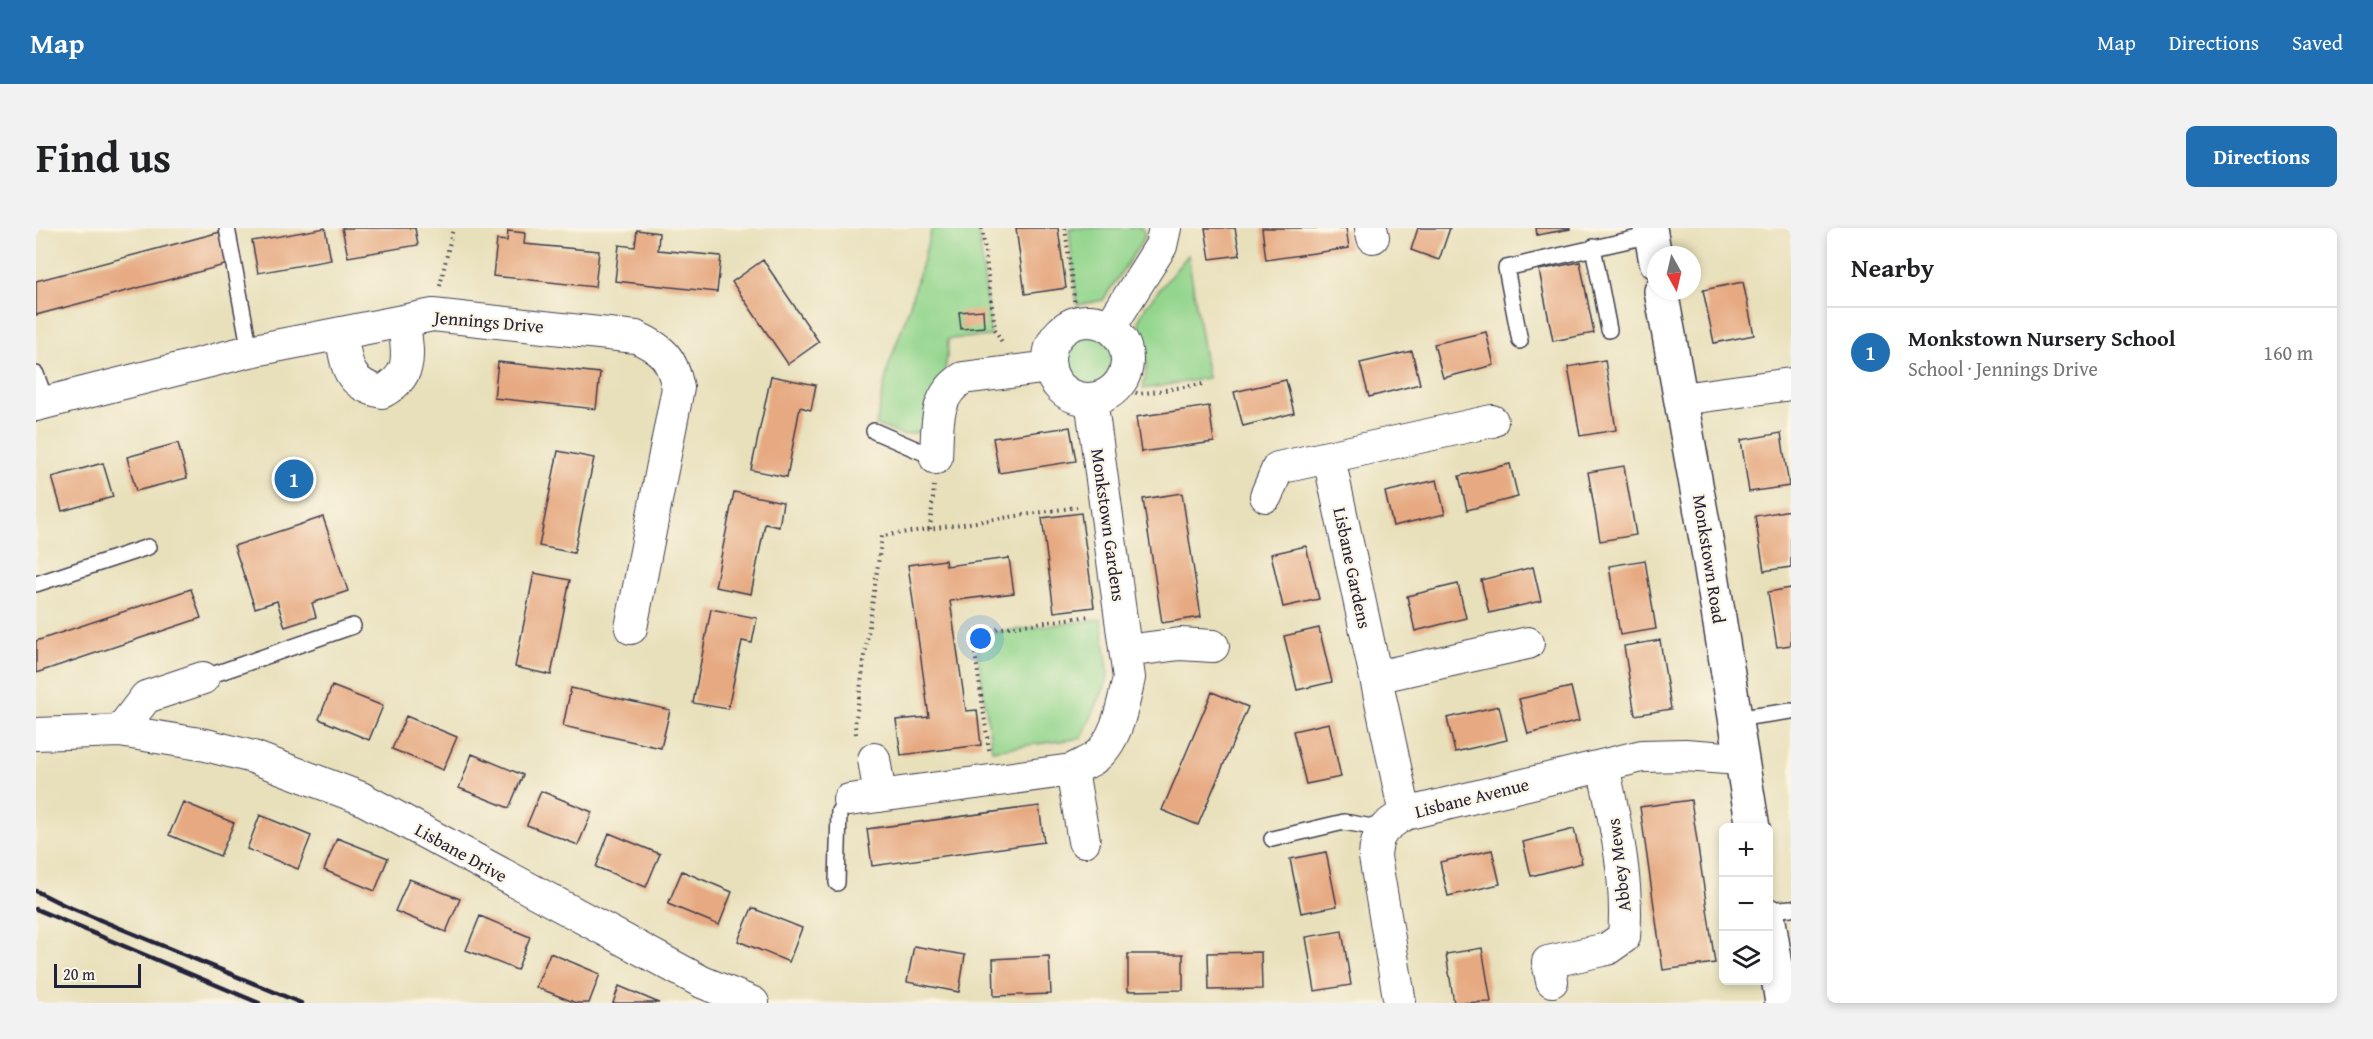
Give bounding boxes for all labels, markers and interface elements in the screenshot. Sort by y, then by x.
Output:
text: Map [30,22,84,63]
text: Map [2097,27,2136,58]
text: Directions [2169,27,2259,58]
text: Saved [2292,27,2343,58]
text: Find us [36,126,171,187]
button: Directions [2186,126,2337,187]
north arrow [1647,246,1701,300]
text: Nearby [1851,248,1934,287]
street label: Jennings Drive [431,303,545,340]
text: Monkstown Nursery School [1908,322,2176,354]
text: 1 [1865,338,1876,367]
text: 160 m [2263,338,2313,367]
text: School · Jennings Drive [1908,354,2098,383]
street label: Monkstown Gardens [1084,447,1133,603]
pin: 1 [274,456,314,502]
street label: Monkstown Road [1686,493,1733,626]
street label: Lisbane Gardens [1326,505,1378,631]
your location [966,624,995,653]
street label: Lisbane Avenue [1412,770,1532,825]
street label: Lisbane Drive [410,816,512,889]
street label: Abbey Mews [1599,817,1638,913]
map controls [1719,823,1773,985]
button: + [1719,823,1773,877]
button: − [1719,877,1773,931]
button: layers [1719,931,1773,985]
scale bar [54,961,141,988]
text: 20 m [63,962,95,986]

